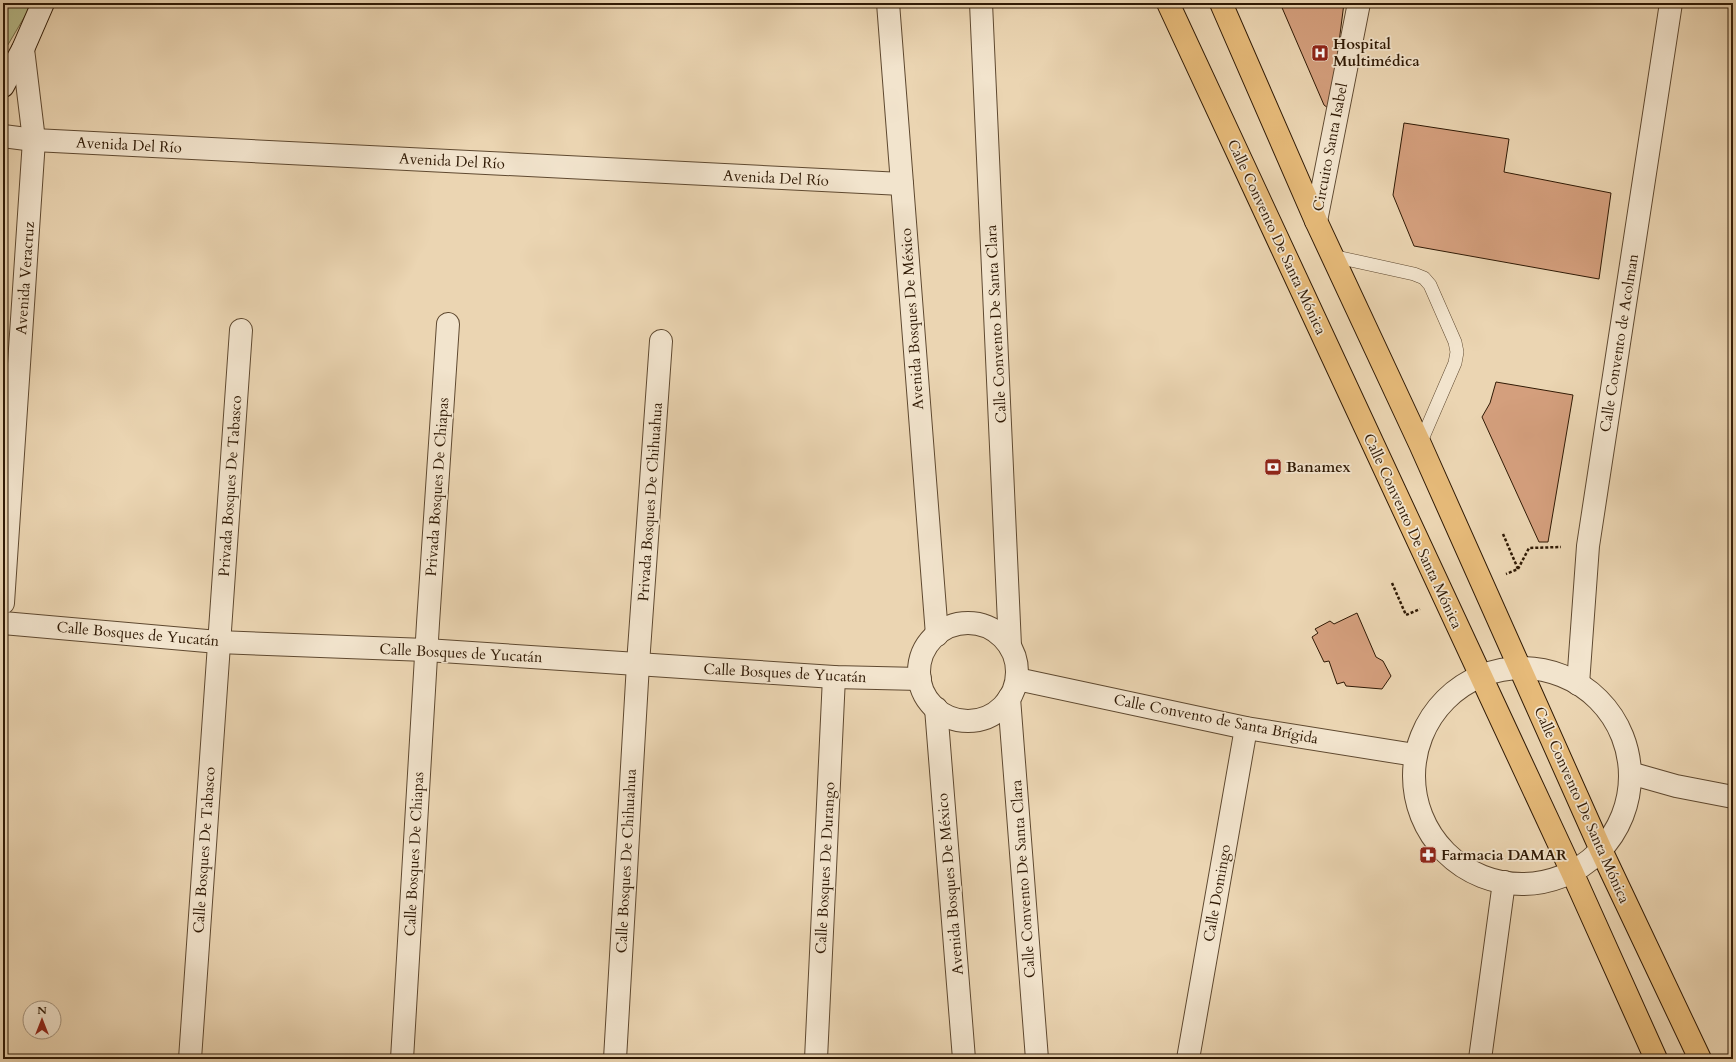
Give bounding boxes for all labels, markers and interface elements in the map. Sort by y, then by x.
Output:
place label: Hospital Multimédica [1333,34,1420,71]
hospital icon: Hospital Multimédica [1310,43,1330,63]
street label: Circuito Santa Isabel [1308,81,1352,213]
street label: Avenida Del Río [76,132,182,158]
street label: Calle Convento De Santa Mónica [1223,136,1331,338]
street label: Avenida Del Río [399,148,505,174]
street label: Avenida Del Río [723,165,829,191]
street label: Avenida Veracruz [11,220,39,335]
street label: Calle Convento De Santa Clara [981,224,1011,424]
street label: Avenida Bosques De México [896,227,928,411]
street label: Calle Convento de Acolman [1595,252,1643,434]
street label: Privada Bosques De Tabasco [214,395,246,577]
street label: Privada Bosques De Chiapas [421,397,453,577]
street label: Privada Bosques De Chihuahua [633,401,667,602]
street label: Calle Convento De Santa Mónica [1359,430,1467,632]
bank icon: Banamex [1263,457,1283,477]
place label: Banamex [1286,457,1351,477]
street label: Calle Bosques de Yucatán [56,617,221,651]
street label: Calle Bosques de Yucatán [379,639,543,667]
street label: Calle Bosques de Yucatán [703,659,867,687]
street label: Calle Convento de Santa Brígida [1112,689,1320,749]
street label: Calle Convento De Santa Mónica [1529,703,1635,907]
street label: Calle Bosques De Tabasco [188,766,220,934]
street label: Calle Bosques De Chihuahua [611,768,641,954]
street label: Calle Bosques De Chiapas [400,771,428,937]
street label: Calle Convento De Santa Clara [1006,779,1040,979]
street label: Calle Bosques De Durango [811,781,839,955]
street label: Avenida Bosques De México [932,792,968,976]
street label: Calle Domingo [1199,843,1235,943]
pharmacy icon: Farmacia DAMAR [1418,845,1438,865]
place label: Farmacia DAMAR [1441,845,1567,865]
north arrow [22,1000,62,1040]
text: N [37,1003,47,1018]

